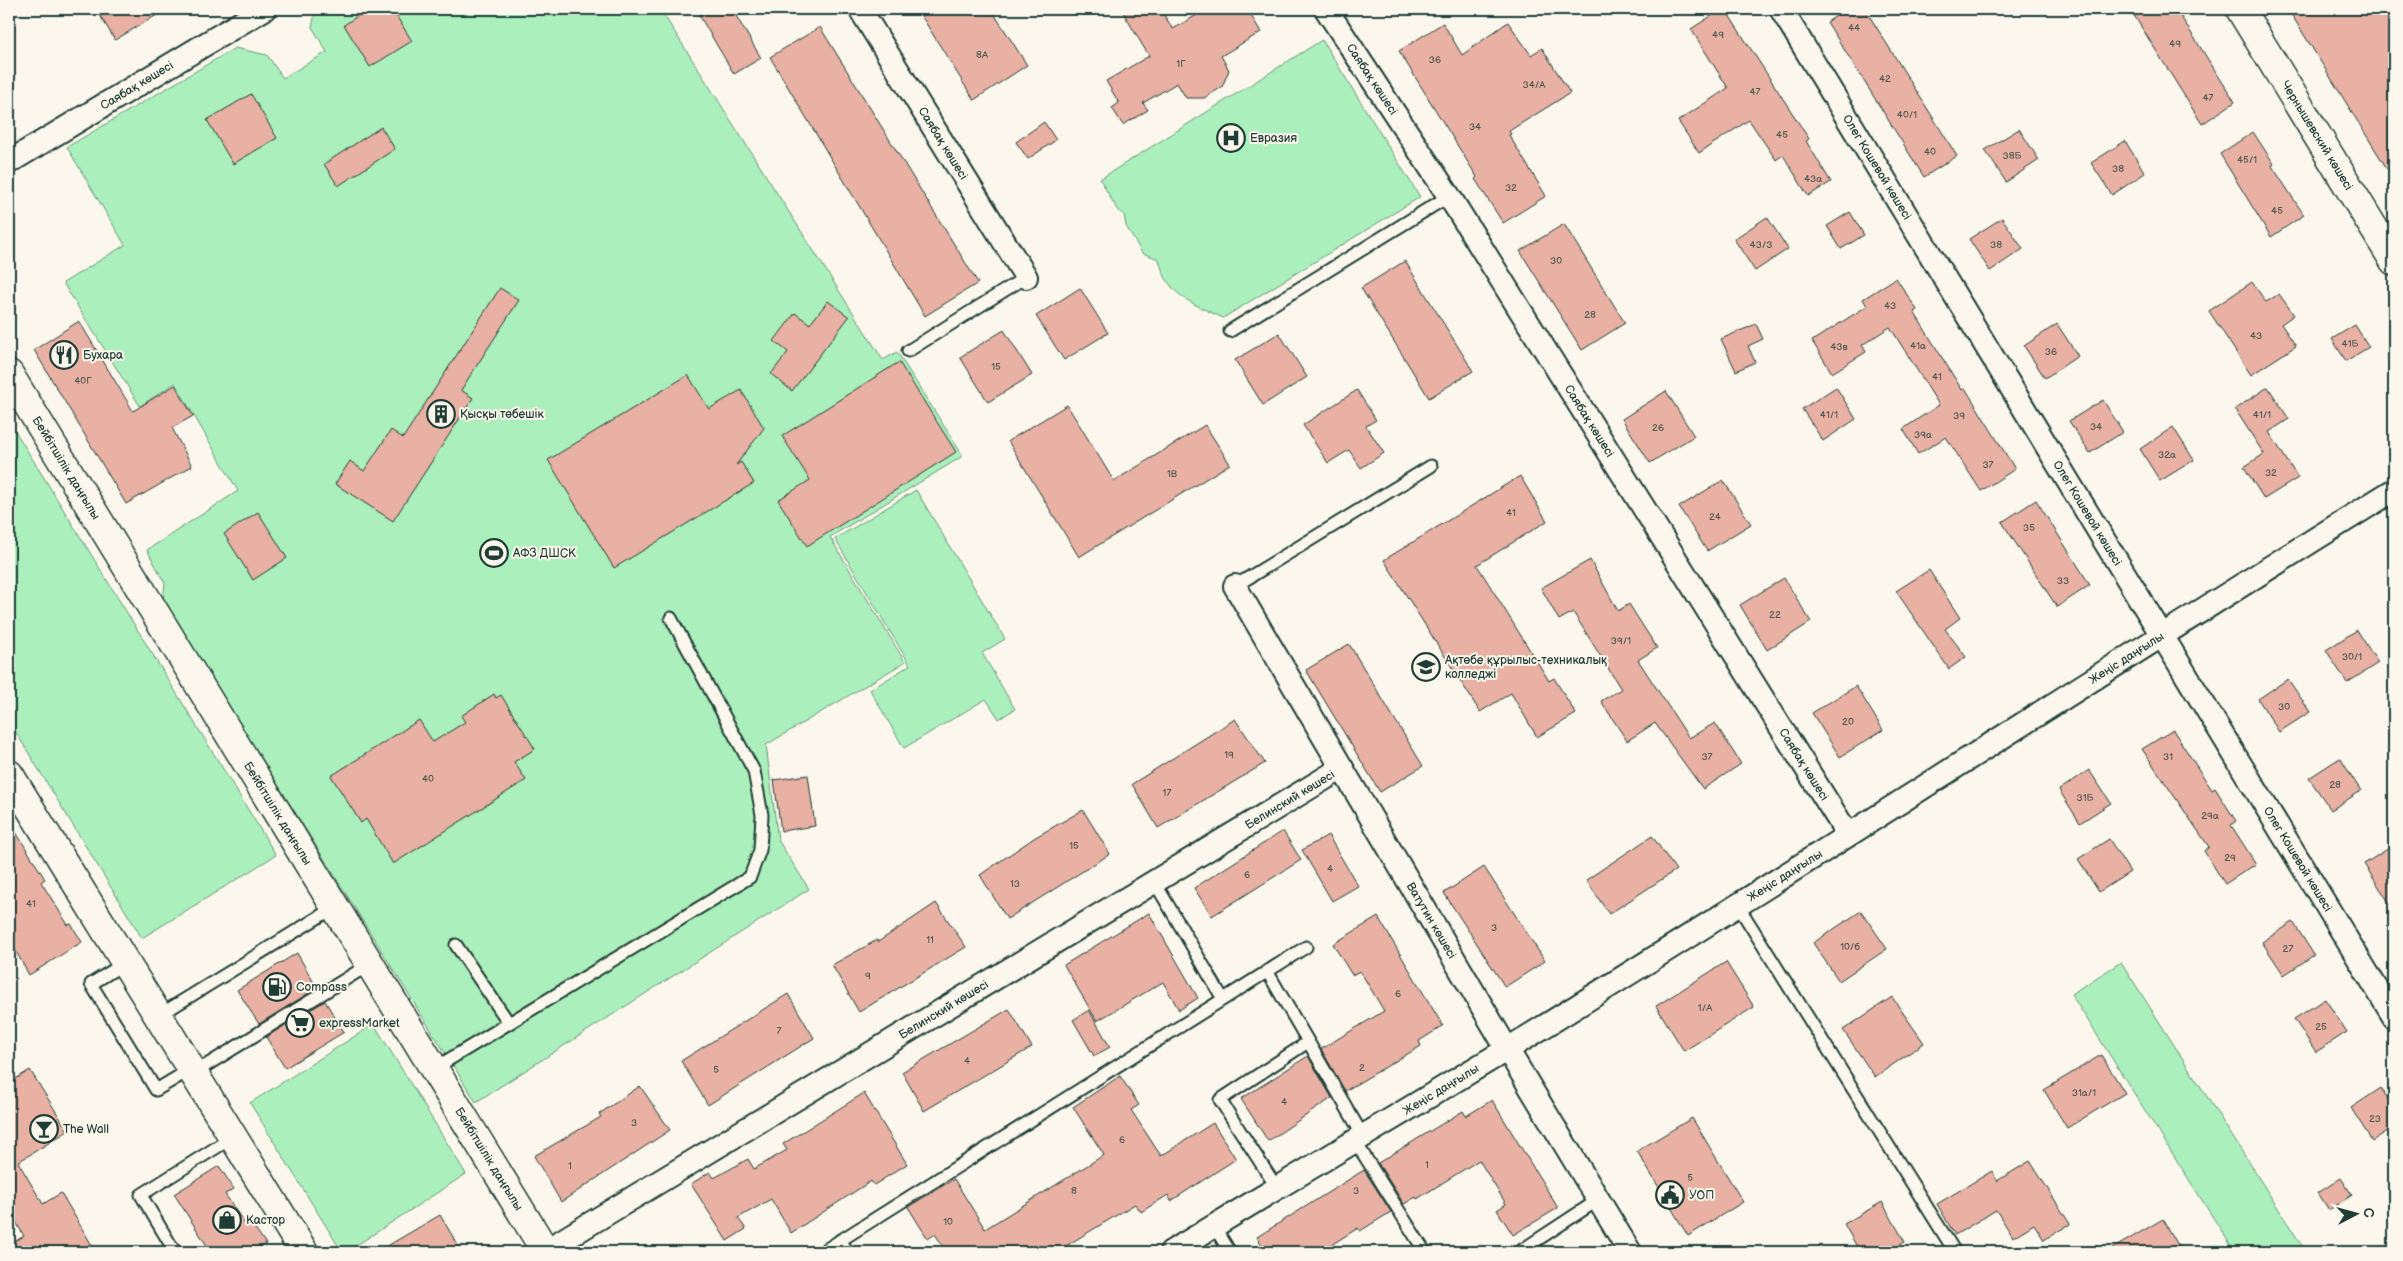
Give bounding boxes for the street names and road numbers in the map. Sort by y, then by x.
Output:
street label: Саябақ көшесі [1343,41,1401,118]
street label: Саябақ көшесі [98,58,176,113]
street label: Чернышевский көшесі [2278,78,2356,193]
street label: Саябақ көшесі [915,105,971,183]
street label: Олег Кошевой көшесі [1839,112,1914,223]
street label: Саябақ көшесі [1561,382,1617,460]
street label: Бейбітшілік даңғылы [29,414,103,523]
street label: Олег Кошевой көшесі [2049,458,2125,569]
street label: Жеңіс даңғылы [2086,629,2167,688]
street label: Саябақ көшесі [1775,726,1832,804]
street label: Бейбітшілік даңғылы [240,759,315,868]
street label: Белинский көшесі [1243,767,1338,833]
street label: Олег Кошевой көшесі [2260,804,2335,915]
street label: Жеңіс даңғылы [1745,847,1825,905]
street label: Ватутин көшесі [1403,880,1459,962]
street label: Белинский көшесі [896,977,991,1043]
street label: Жеңіс даңғылы [1400,1061,1482,1119]
street label: Бейбітшілік даңғылы [451,1105,526,1214]

